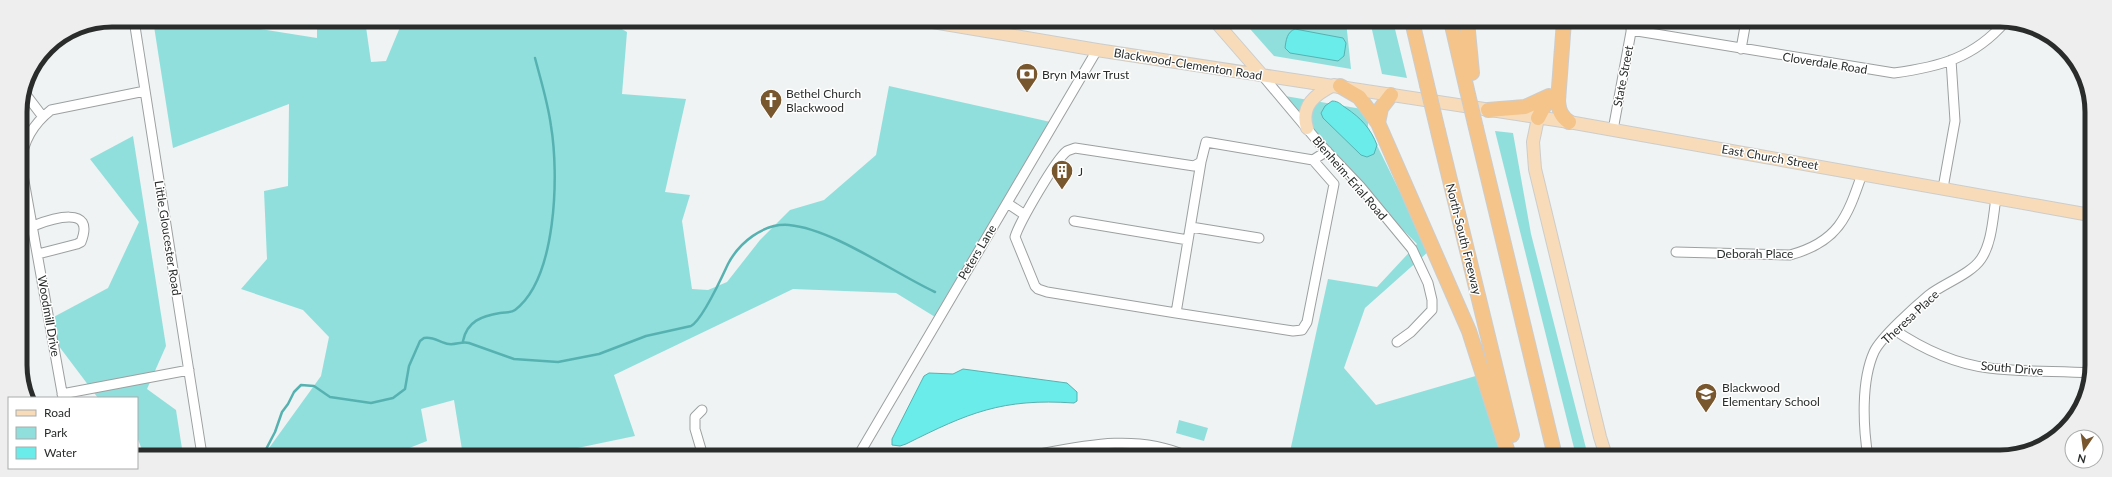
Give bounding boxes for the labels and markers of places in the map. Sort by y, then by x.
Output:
bank icon: Bryn Mawr Trust [1014,61,1040,94]
place label: Bryn Mawr Trust [1042,67,1130,82]
place label: Bethel Church Blackwood [786,86,861,115]
church icon: Bethel Church Blackwood [758,87,784,120]
building icon: J [1049,158,1075,191]
place label: J [1078,164,1083,179]
place label: Blackwood Elementary School [1722,380,1820,409]
school or university icon: Blackwood Elementary School [1693,381,1719,414]

